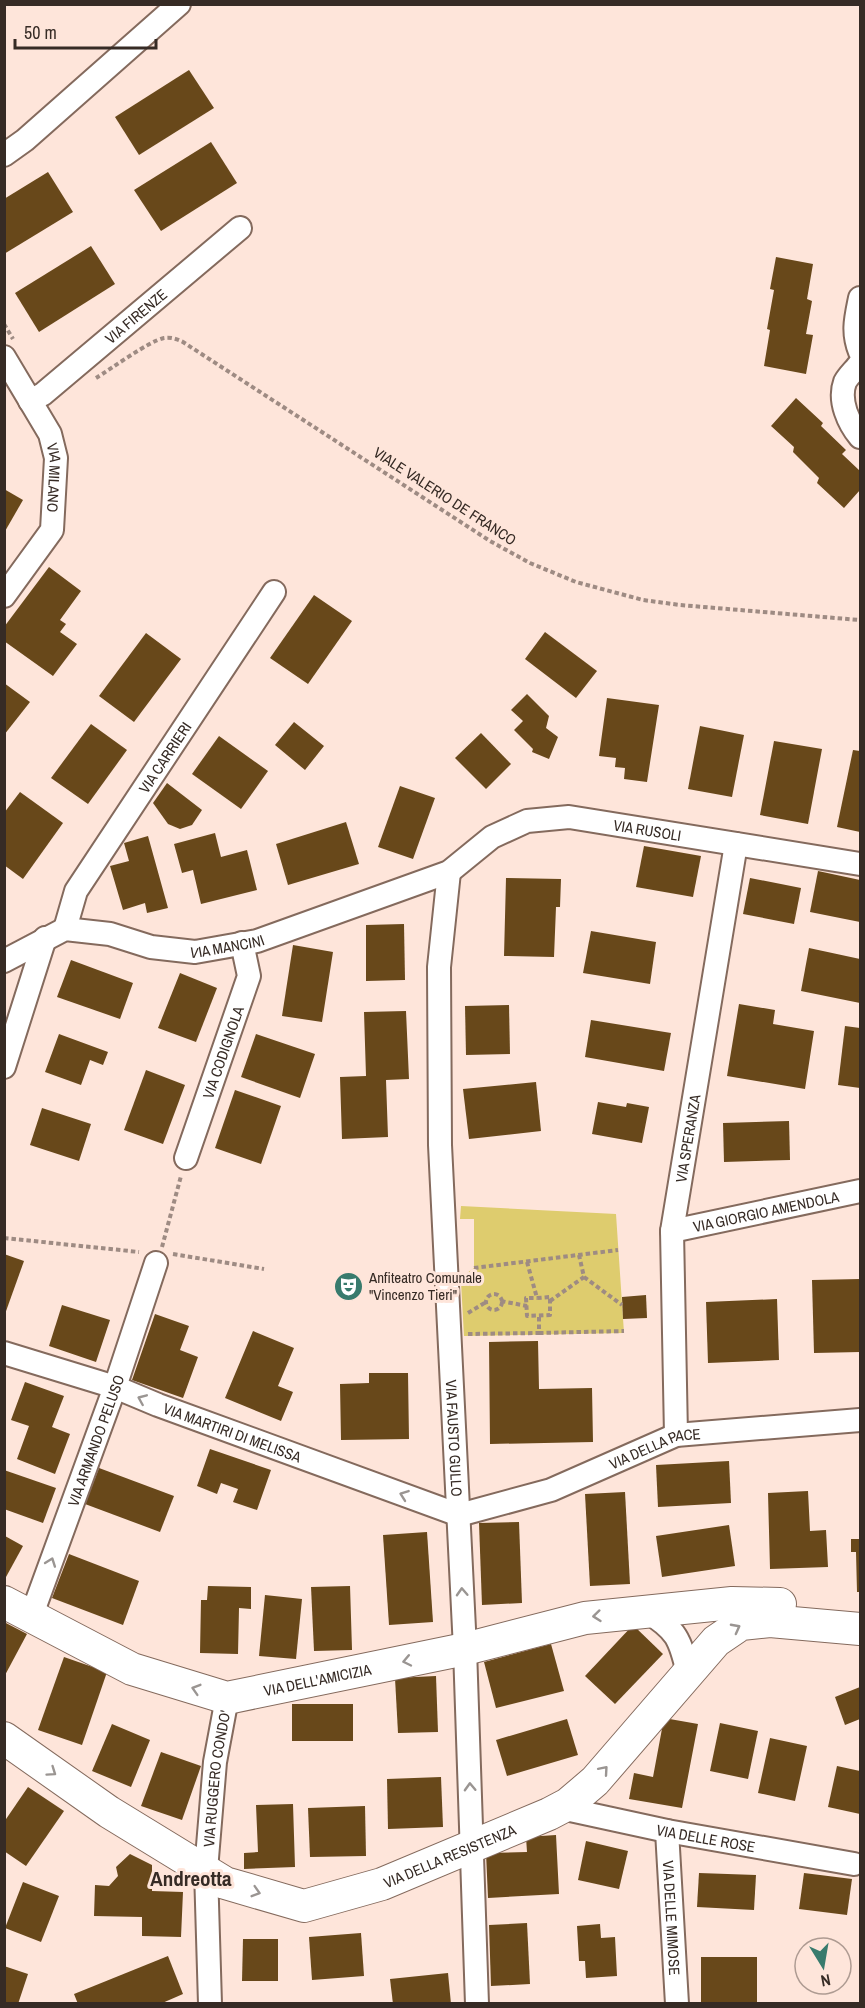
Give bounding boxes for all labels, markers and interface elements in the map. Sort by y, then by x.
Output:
scale bar [15,12,156,50]
text: 50 m [24,20,57,45]
street label: VIA FIRENZE [100,284,171,348]
street label: VIA MILANO [42,441,67,513]
street label: VIALE VALERIO DE FRANCO [369,442,521,550]
street label: VIA CARRIERI [133,717,196,797]
street label: VIA RUSOLI [612,814,683,845]
street label: VIA MANCINI [189,929,267,963]
street label: VIA CODIGNOLA [197,1002,249,1101]
street label: VIA SPERANZA [670,1092,705,1184]
street label: VIA GIORGIO AMENDOLA [691,1185,841,1237]
place label: Anfiteatro Comunale "Vincenzo Tieri" [368,1267,482,1305]
theatre icon: Anfiteatro Comunale "Vincenzo Tieri" [332,1270,364,1302]
street label: VIA ARMANDO PELUSO [62,1372,129,1509]
street label: VIA FAUSTO GULLO [441,1379,468,1497]
one-way arrow [138,1394,149,1406]
street label: VIA MARTIRI DI MELISSA [161,1397,305,1467]
street label: VIA DELLA PACE [606,1423,701,1474]
one-way arrow [399,1490,410,1502]
one-way arrow [44,1557,57,1568]
one-way arrow [456,1587,469,1596]
one-way arrow [592,1609,601,1622]
one-way arrow [730,1624,741,1636]
one-way arrow [402,1654,412,1667]
street label: VIA DELL'AMICIZIA [262,1658,374,1701]
one-way arrow [191,1684,202,1696]
street label: VIA RUGGERO CONDO' [197,1708,235,1848]
one-way arrow [46,1765,57,1776]
one-way arrow [597,1766,608,1777]
one-way arrow [464,1782,476,1791]
street label: VIA DELLA RESISTENZA [380,1818,520,1893]
street label: VIA DELLE ROSE [655,1819,757,1857]
street label: VIA DELLE MIMOSE [658,1860,686,1976]
district label: Andreotta [150,1864,232,1893]
one-way arrow [250,1885,260,1897]
north arrow [793,1936,853,1996]
text: N [819,1969,833,1992]

